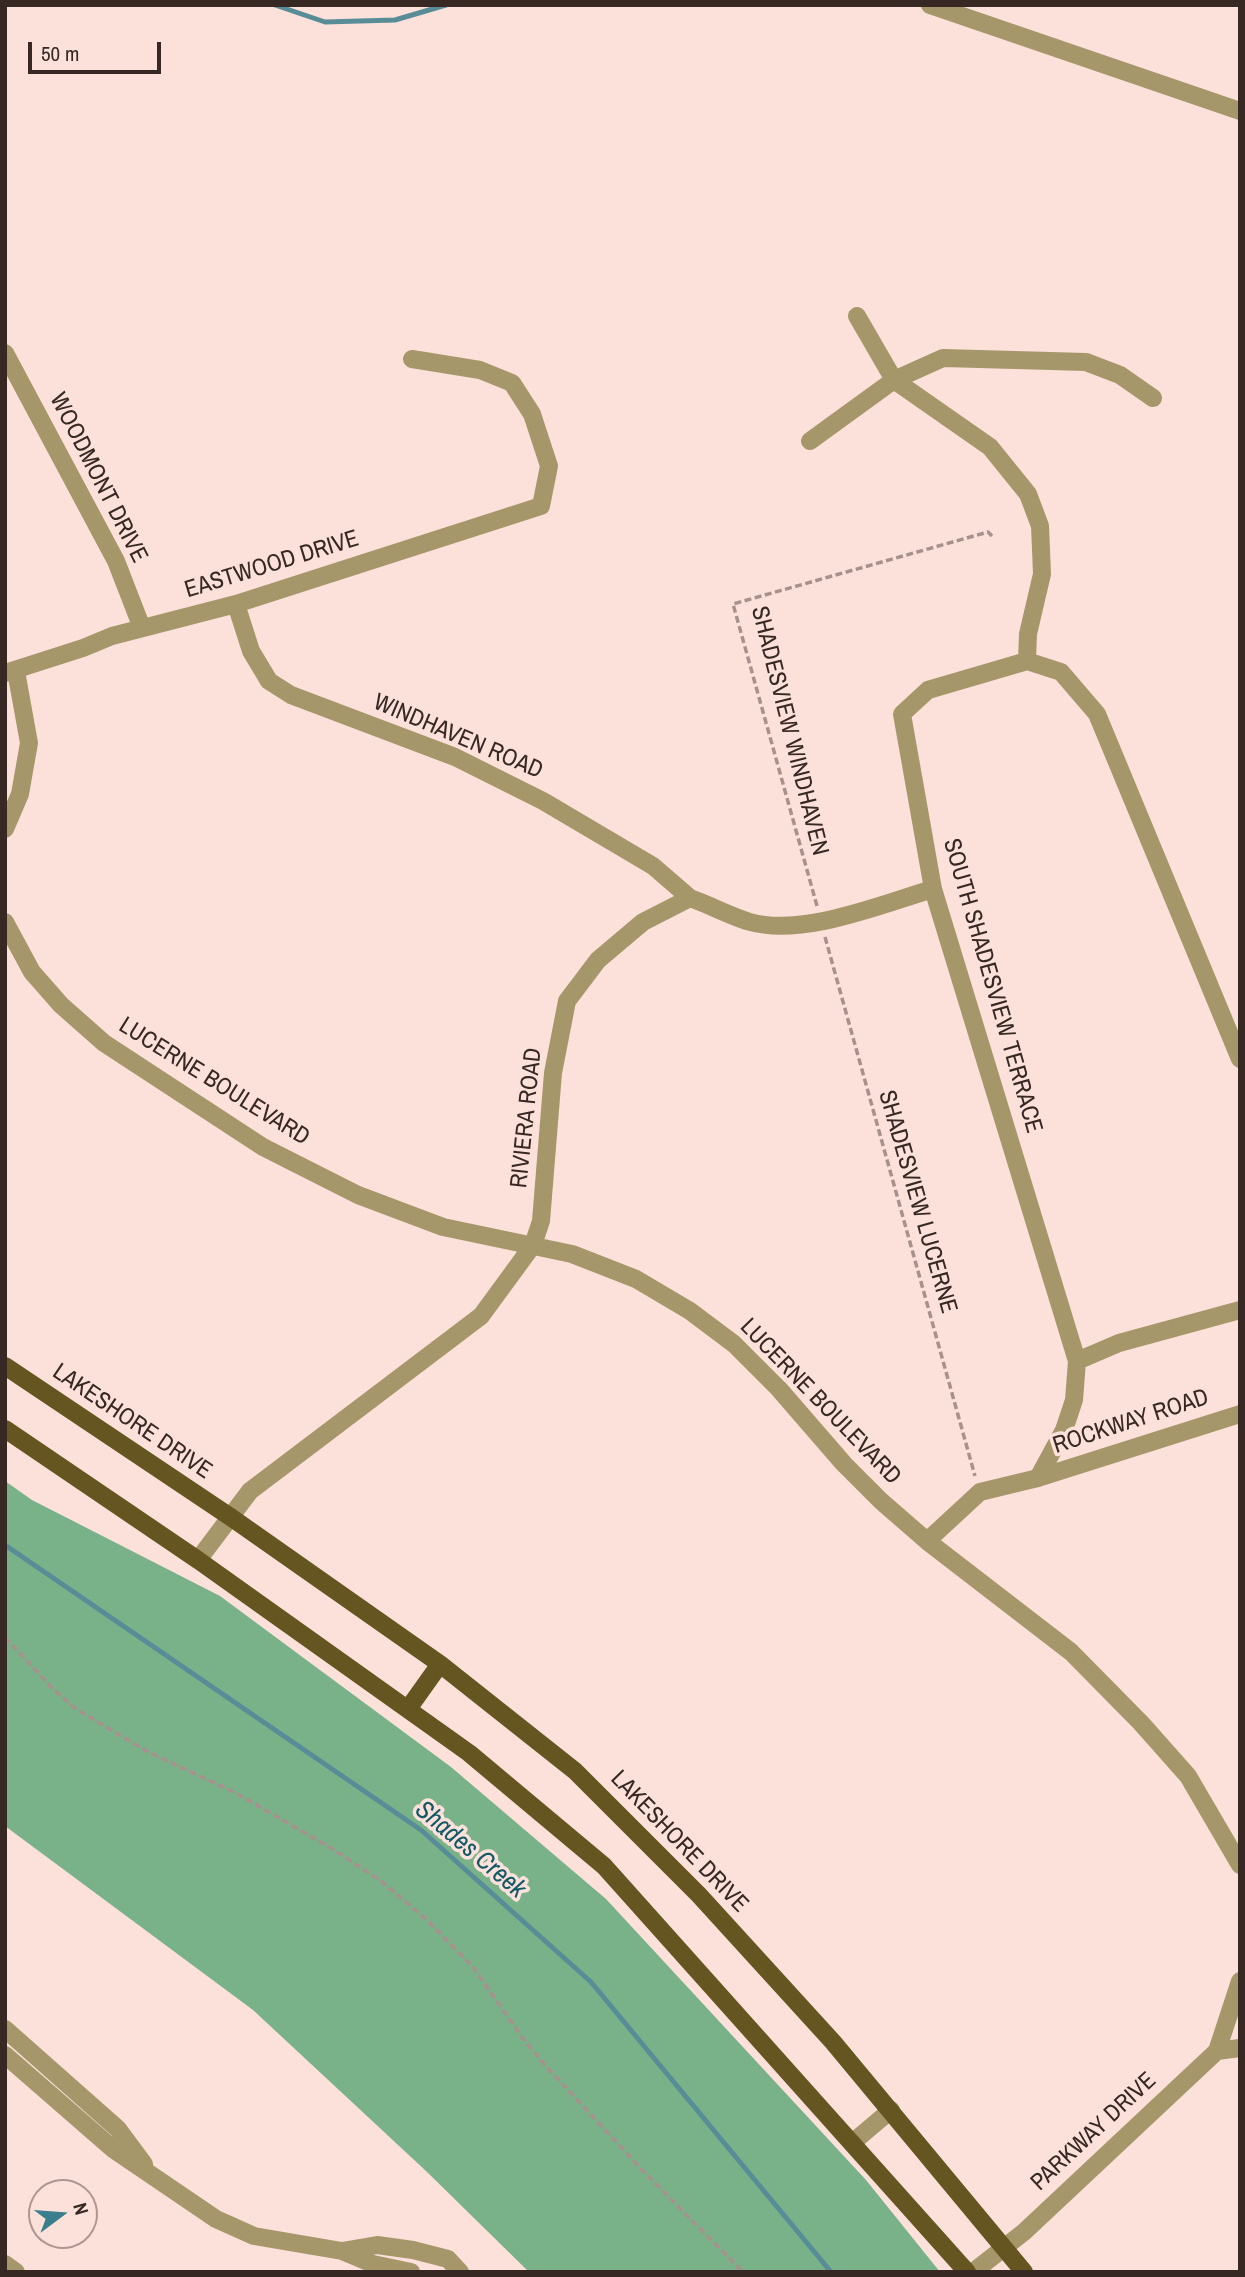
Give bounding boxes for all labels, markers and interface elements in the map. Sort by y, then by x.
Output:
scale bar [32,28,164,72]
text: 50 m [41,39,79,68]
street label: WOODMONT DRIVE [43,388,153,568]
street label: EASTWOOD DRIVE [182,525,362,605]
street label: SHADESVIEW WINDHAVEN [744,604,834,858]
street label: WINDHAVEN ROAD [369,688,547,786]
street label: SOUTH SHADESVIEW TERRACE [936,835,1048,1137]
street label: LUCERNE BOULEVARD [113,1012,315,1152]
street label: RIVIERA ROAD [505,1046,549,1190]
street label: SHADESVIEW LUCERNE [871,1087,963,1317]
street label: LUCERNE BOULEVARD [733,1313,907,1491]
street label: LAKESHORE DRIVE [47,1358,217,1486]
street label: ROCKWAY ROAD [1050,1383,1212,1461]
street label: LAKESHORE DRIVE [604,1765,754,1919]
water label: Shades Creek [408,1795,532,1905]
street label: PARKWAY DRIVE [1026,2067,1162,2197]
north arrow [28,2179,98,2249]
text: N [67,2200,95,2218]

